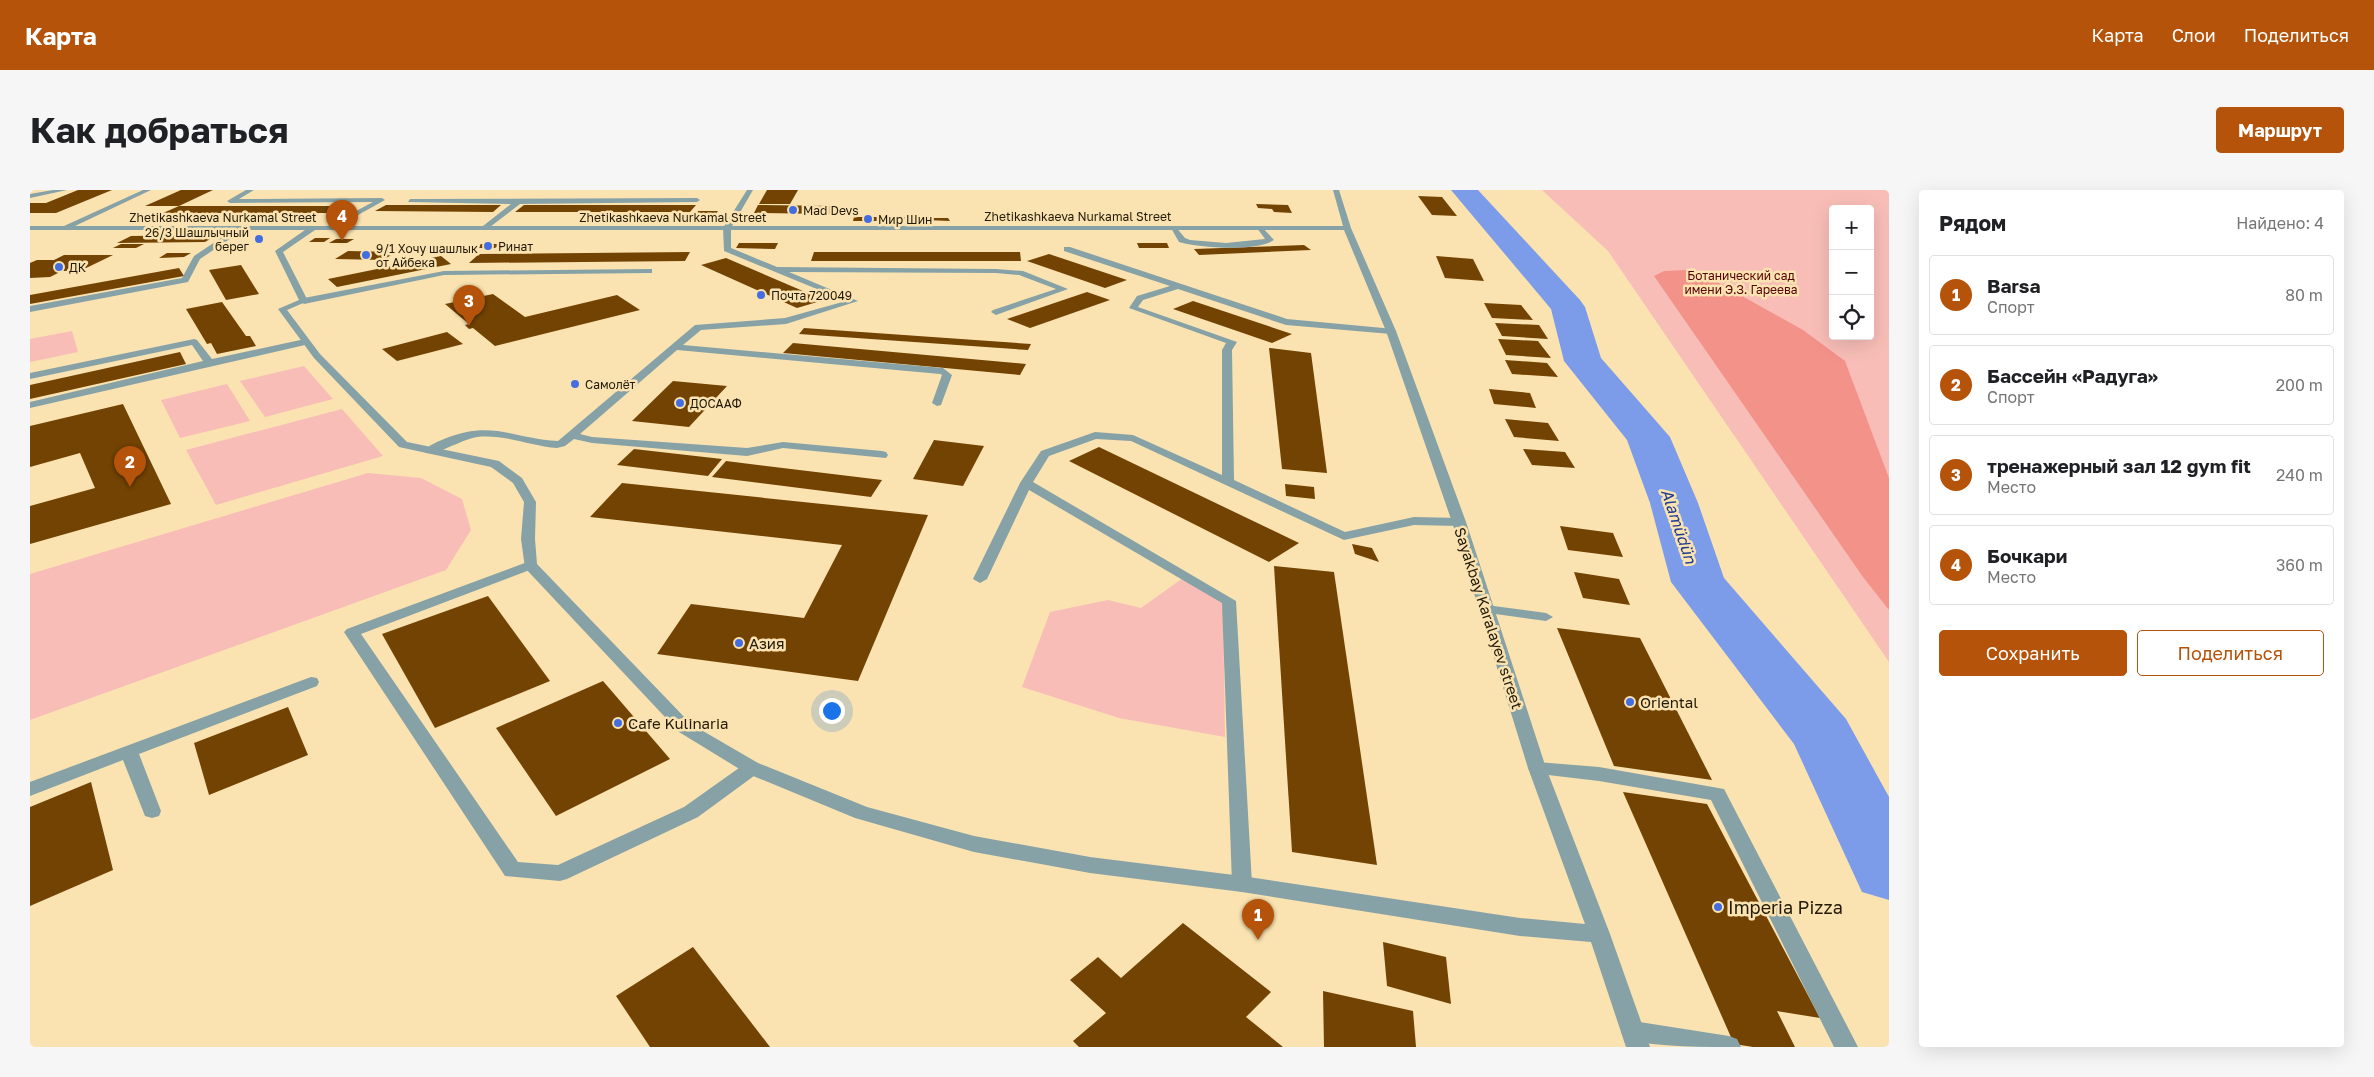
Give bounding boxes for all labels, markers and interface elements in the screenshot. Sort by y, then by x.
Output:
text: Карта [25,21,97,50]
text: Карта [2092,24,2144,46]
text: Слои [2172,24,2216,46]
text: Поделиться [2244,24,2349,46]
button: Маршрут [2216,107,2344,153]
text: Как добраться [30,109,288,151]
pin: 4 [326,200,358,241]
place label: Mad Devs [803,203,859,218]
marker: Mad Devs [787,204,799,216]
map controls [1829,205,1874,340]
button: + [1829,205,1874,250]
street label: Zhetikashkaeva Nurkamal Street [984,209,1172,224]
street label: Zhetikashkaeva Nurkamal Street [129,210,317,225]
street label: Zhetikashkaeva Nurkamal Street [579,210,767,225]
text: Рядом [1939,210,2006,236]
place label: Мир Шин [878,212,932,227]
marker: Мир Шин [862,213,874,225]
text: Найдено: 4 [2236,213,2324,233]
place label: 26/3 Шашлычный берег [145,225,249,254]
marker: 26/3 Шашлычный берег [253,233,265,245]
place label: Ринат [498,239,533,254]
marker: Ринат [482,240,494,252]
place label: 9/1 Хочу шашлык от Айбека [376,241,478,270]
marker: 9/1 Хочу шашлык от Айбека [360,249,372,261]
button: − [1829,250,1874,295]
place label: ДК [69,260,87,275]
marker: ДК [53,261,65,273]
park label: Ботанический сад имени Э.З. Гареева [1684,268,1798,297]
text: Barsa [1987,274,2041,297]
pin: 3 [453,285,485,326]
text: 1 [1952,285,1960,305]
text: 80 m [2285,285,2323,305]
place label: Почта 720049 [771,288,852,303]
marker: Почта 720049 [755,289,767,301]
button: locate [1829,295,1874,340]
text: Спорт [1987,297,2035,317]
text: Бассейн «Радуга» [1987,364,2158,387]
text: 2 [1951,375,1961,395]
text: 200 m [2276,375,2323,395]
place label: Самолёт [585,377,636,392]
marker: Самолёт [569,378,581,390]
text: Спорт [1987,387,2035,407]
place label: ДОСААФ [690,396,742,411]
marker: ДОСААФ [674,397,686,409]
pin: 2 [114,446,146,487]
text: тренажерный зал 12 gym fit [1987,454,2251,477]
text: 3 [1951,465,1961,485]
text: 240 m [2276,465,2323,485]
text: Место [1987,477,2036,497]
water label: Alamüdün [1657,486,1701,567]
street label: Sayakbay Karalayev street [1451,525,1527,711]
text: Бочкари [1987,544,2067,567]
text: 4 [1951,555,1961,575]
text: 360 m [2276,555,2323,575]
text: Место [1987,567,2036,587]
button: Сохранить [1939,630,2127,676]
button: Поделиться [2137,630,2324,676]
place label: Азия [749,634,784,652]
marker: Азия [733,637,745,649]
place label: Oriental [1640,693,1698,711]
marker: Oriental [1624,696,1636,708]
your location [819,698,845,724]
place label: Cafe Kulinaria [628,714,728,732]
marker: Cafe Kulinaria [612,717,624,729]
place label: Imperia Pizza [1728,896,1843,918]
pin: 1 [1242,899,1274,940]
marker: Imperia Pizza [1712,901,1724,913]

